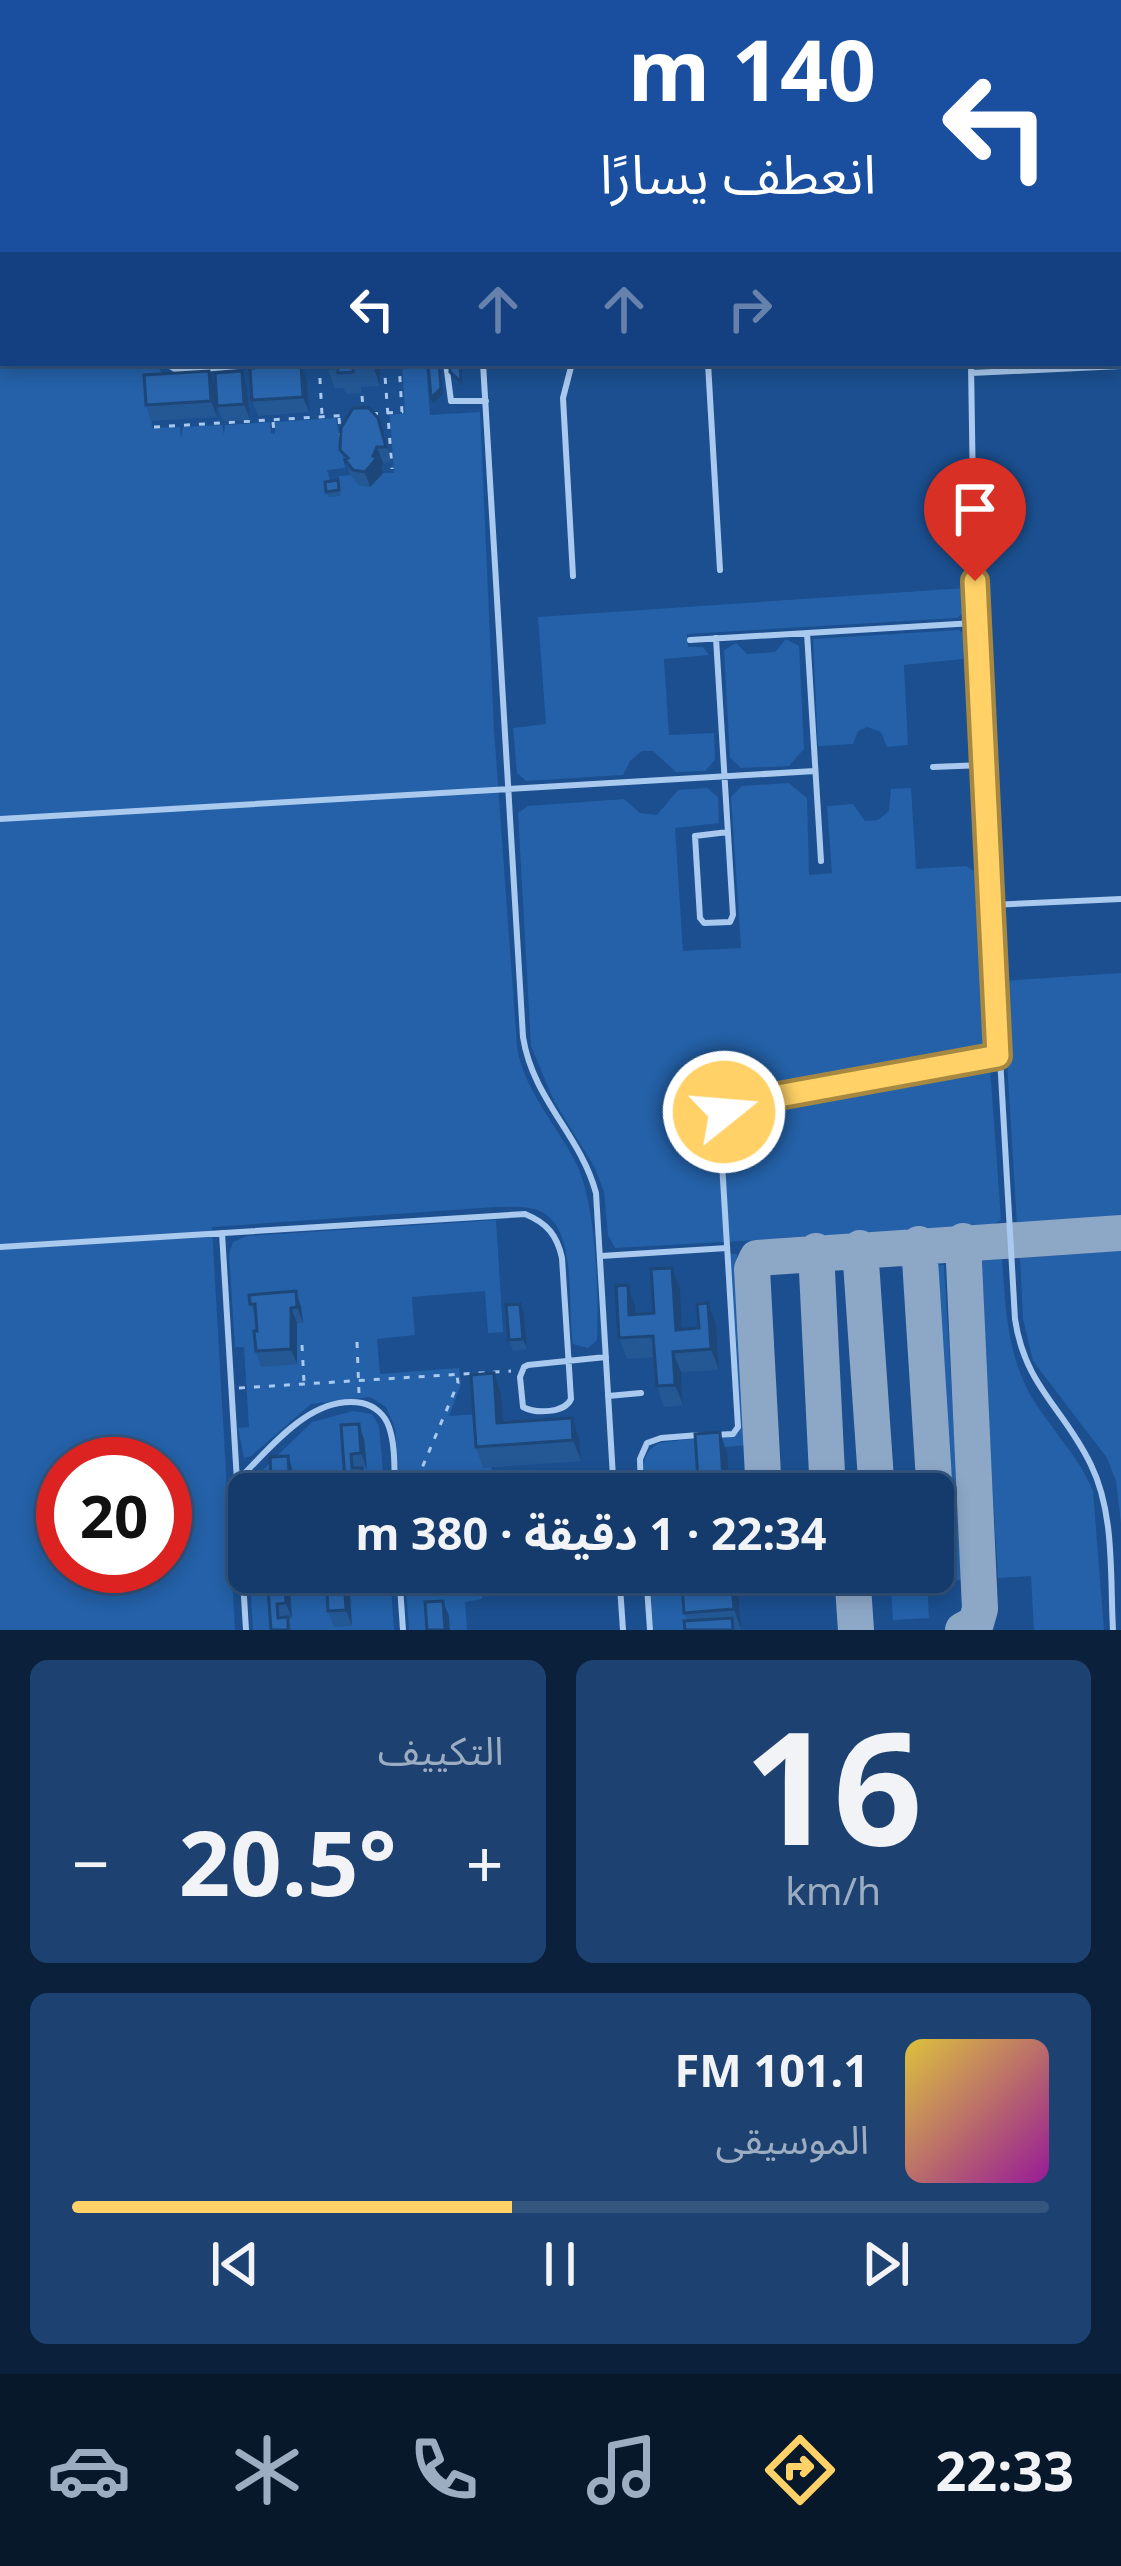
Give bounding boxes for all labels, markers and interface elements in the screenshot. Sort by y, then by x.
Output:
text: 140 m [628,11,876,126]
icon: left [918,48,1074,204]
text: انعطف يسارًا [600,136,876,210]
icon: left [339,276,405,342]
icon: ahead [465,276,531,342]
icon: ahead [591,276,657,342]
icon: right [717,276,783,342]
pin [924,458,1026,581]
icon: arrive [942,476,1008,542]
position arrow [661,1049,787,1175]
speed limit sign: 20 [36,1437,192,1593]
text: 22:34 · 1 دقيقة · 380 m [355,1502,827,1563]
text: 16 [744,1678,922,1891]
text: التكييف [378,1723,504,1776]
text: 20.5° [179,1800,397,1922]
text: − [72,1817,110,1907]
text: + [466,1817,503,1907]
text: km/h [785,1863,881,1916]
text: 101.1 FM [675,2039,869,2100]
text: الموسيقى [715,2112,869,2165]
icon: previous [202,2231,268,2297]
icon: pause [527,2231,593,2297]
icon: next [853,2231,919,2297]
icon: car [47,2428,131,2512]
icon: climate [225,2428,309,2512]
icon: phone [402,2428,486,2512]
icon: music [580,2428,664,2512]
icon: directions [758,2428,842,2512]
text: 22:33 [935,2433,1074,2507]

